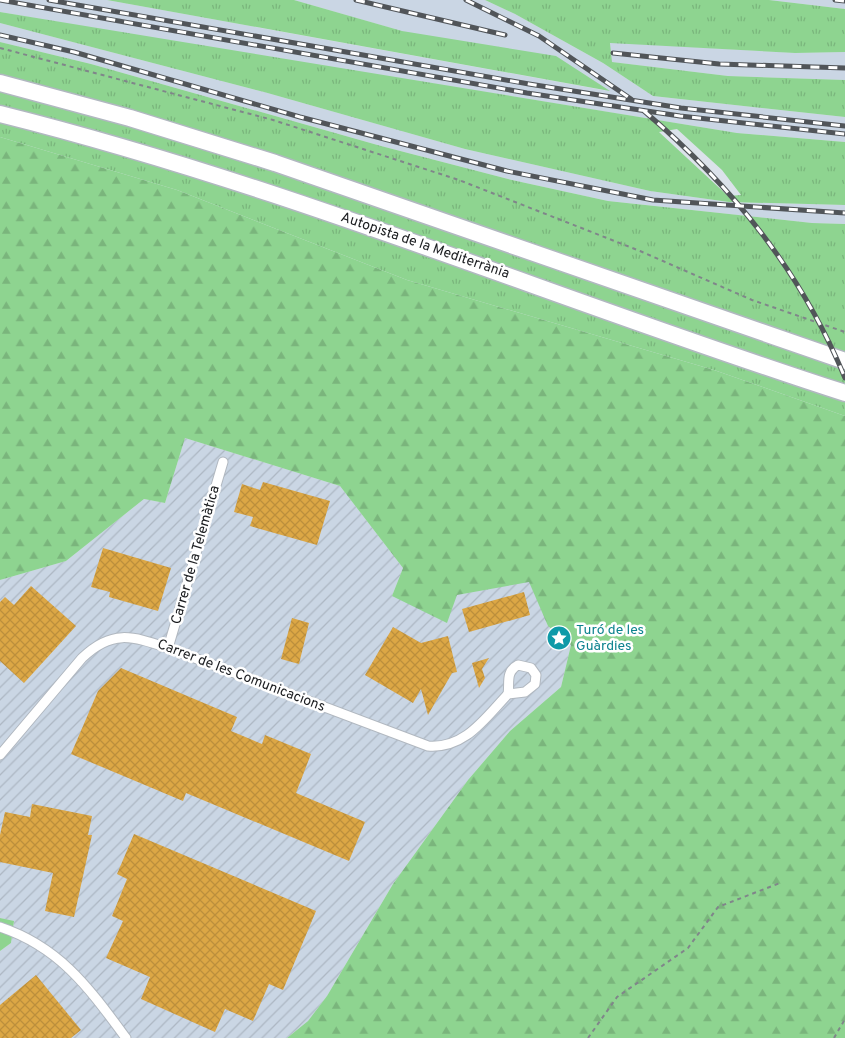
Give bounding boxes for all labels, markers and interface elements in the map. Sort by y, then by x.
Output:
street label: Autopista de la Mediterrània [338,209,512,283]
street label: Carrer de la Telemàtica [168,484,224,626]
place label: Turó de les Guàrdies [576,622,644,655]
place icon: Turó de les Guàrdies [546,625,572,651]
street label: Carrer de les Comunicacions [155,636,327,716]

